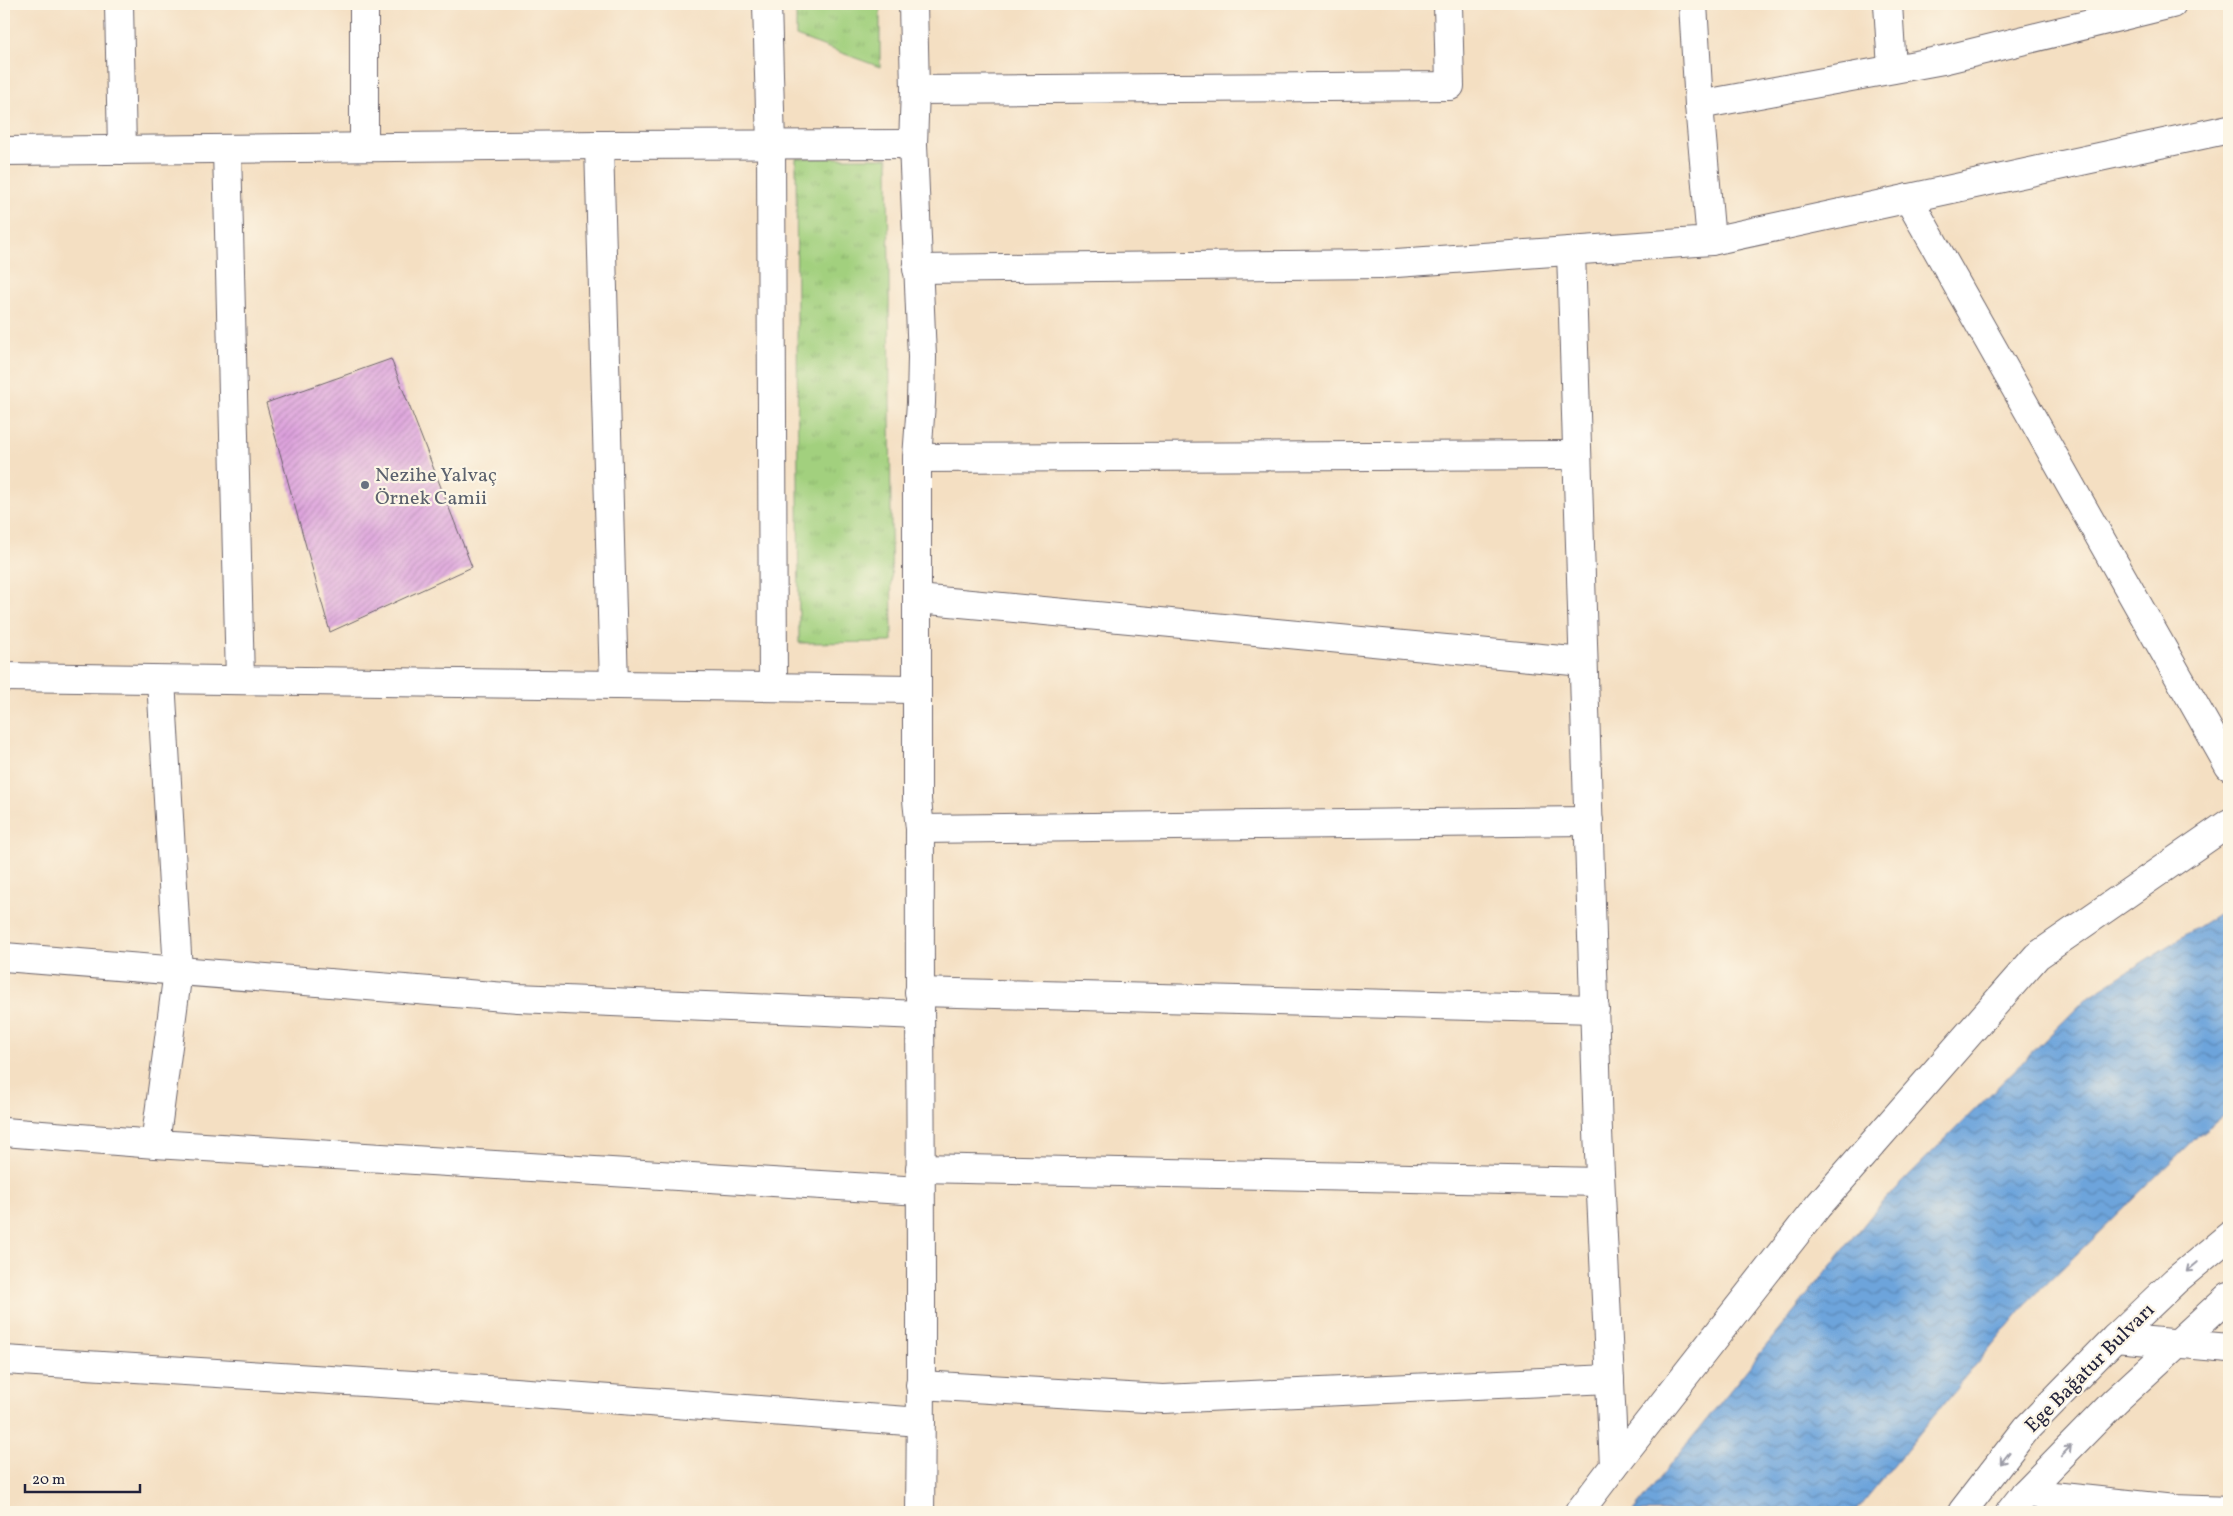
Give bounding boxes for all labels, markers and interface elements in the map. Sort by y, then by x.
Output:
place label: Nezihe Yalvaç Örnek Camii [375,462,497,513]
marker: Nezihe Yalvaç Örnek Camii [359,479,371,491]
one-way arrow [2185,1261,2198,1273]
street label: Ege Bağatur Bulvarı [2019,1297,2162,1440]
one-way arrow [2060,1445,2073,1457]
one-way arrow [1999,1451,2010,1464]
scale bar [25,1461,140,1493]
text: 20 m [32,1470,65,1491]

